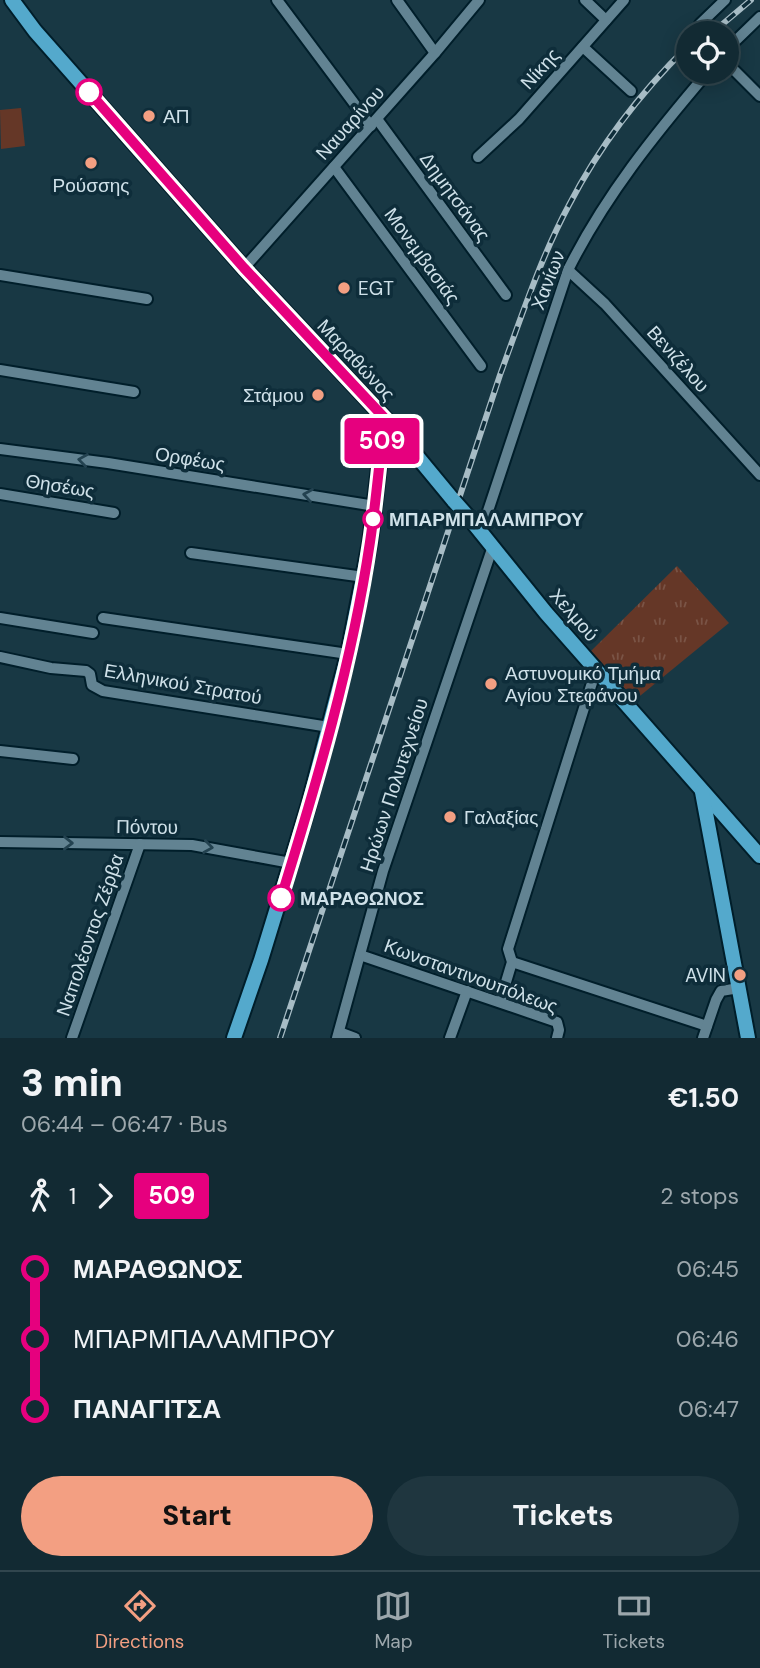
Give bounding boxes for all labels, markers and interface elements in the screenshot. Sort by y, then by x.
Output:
map controls [676,21,739,84]
button: locate [676,21,739,84]
street label: Νίκης [515,43,565,95]
unlabelled marker [76,79,102,105]
street label: Ναυαρίνου [310,81,390,165]
place label: ΑΠ [163,104,189,129]
marker: ΑΠ [141,108,157,124]
street label: Δημητσάνας [414,147,496,247]
marker: Ρούσσης [83,155,99,171]
place label: Ρούσσης [53,173,129,198]
street label: Μονεμβασιάς [379,203,465,309]
street label: Χανίων [525,247,571,313]
place label: EGT [358,276,394,301]
marker: EGT [336,280,352,296]
street label: Μαραθώνος [312,314,400,406]
street label: Βενιζέλου [641,320,715,398]
place label: Στάμου [243,383,304,408]
marker: Στάμου [310,387,326,403]
line badge: 509 [342,418,422,464]
text: 509 [358,425,406,456]
street label: Ορφέως [153,441,227,477]
one-way arrow [77,453,89,468]
street label: Θησέως [24,468,96,504]
one-way arrow [302,488,313,503]
place label: ΜΠΑΡΜΠΑΛΑΜΠΡΟΥ [389,507,584,532]
marker: ΜΠΑΡΜΠΑΛΑΜΠΡΟΥ [363,509,383,529]
street label: Χελμού [544,583,604,647]
street label: Ελληνικού Στρατού [102,658,264,710]
place label: Αστυνομικό Τμήμα Αγίου Στεφάνου [505,661,661,708]
marker: Αστυνομικό Τμήμα Αγίου Στεφάνου [483,676,499,692]
street label: Ηρώων Πολυτεχνείου [354,695,434,875]
place label: Γαλαξίας [464,805,539,830]
marker: Γαλαξίας [442,809,458,825]
street label: Πόντου [116,814,178,840]
one-way arrow [63,835,74,851]
one-way arrow [202,840,214,855]
street label: Ναπολέοντος Ζέρβα [51,851,130,1019]
marker: ΜΑΡΑΘΩΝΟΣ [268,885,294,911]
place label: ΜΑΡΑΘΩΝΟΣ [300,886,424,911]
street label: Κωνσταντινουπόλεως [381,933,561,1019]
place label: AVIN [685,963,726,988]
marker: AVIN [732,967,748,983]
text: 3 min [21,1058,123,1108]
text: €1.50 [668,1081,739,1115]
text: 06:44 – 06:47 · Bus [21,1109,228,1139]
icon: walk [21,1177,59,1215]
icon: forward [86,1177,124,1215]
text: 509 [148,1180,195,1211]
text: 1 [69,1181,76,1211]
text: 2 stops [660,1181,739,1211]
text: ΜΑΡΑΘΩΝΟΣ [73,1252,243,1286]
text: 06:45 [676,1254,739,1284]
text: ΜΠΑΡΜΠΑΛΑΜΠΡΟΥ [73,1322,335,1356]
text: 06:46 [676,1324,739,1354]
text: ΠΑΝΑΓΙΤΣΑ [73,1392,221,1426]
text: 06:47 [678,1394,739,1424]
button: Start [21,1476,373,1556]
button: Tickets [387,1476,739,1556]
tab: Directions [95,1587,184,1654]
tab: Map [374,1587,413,1654]
tab: Tickets [603,1587,665,1654]

